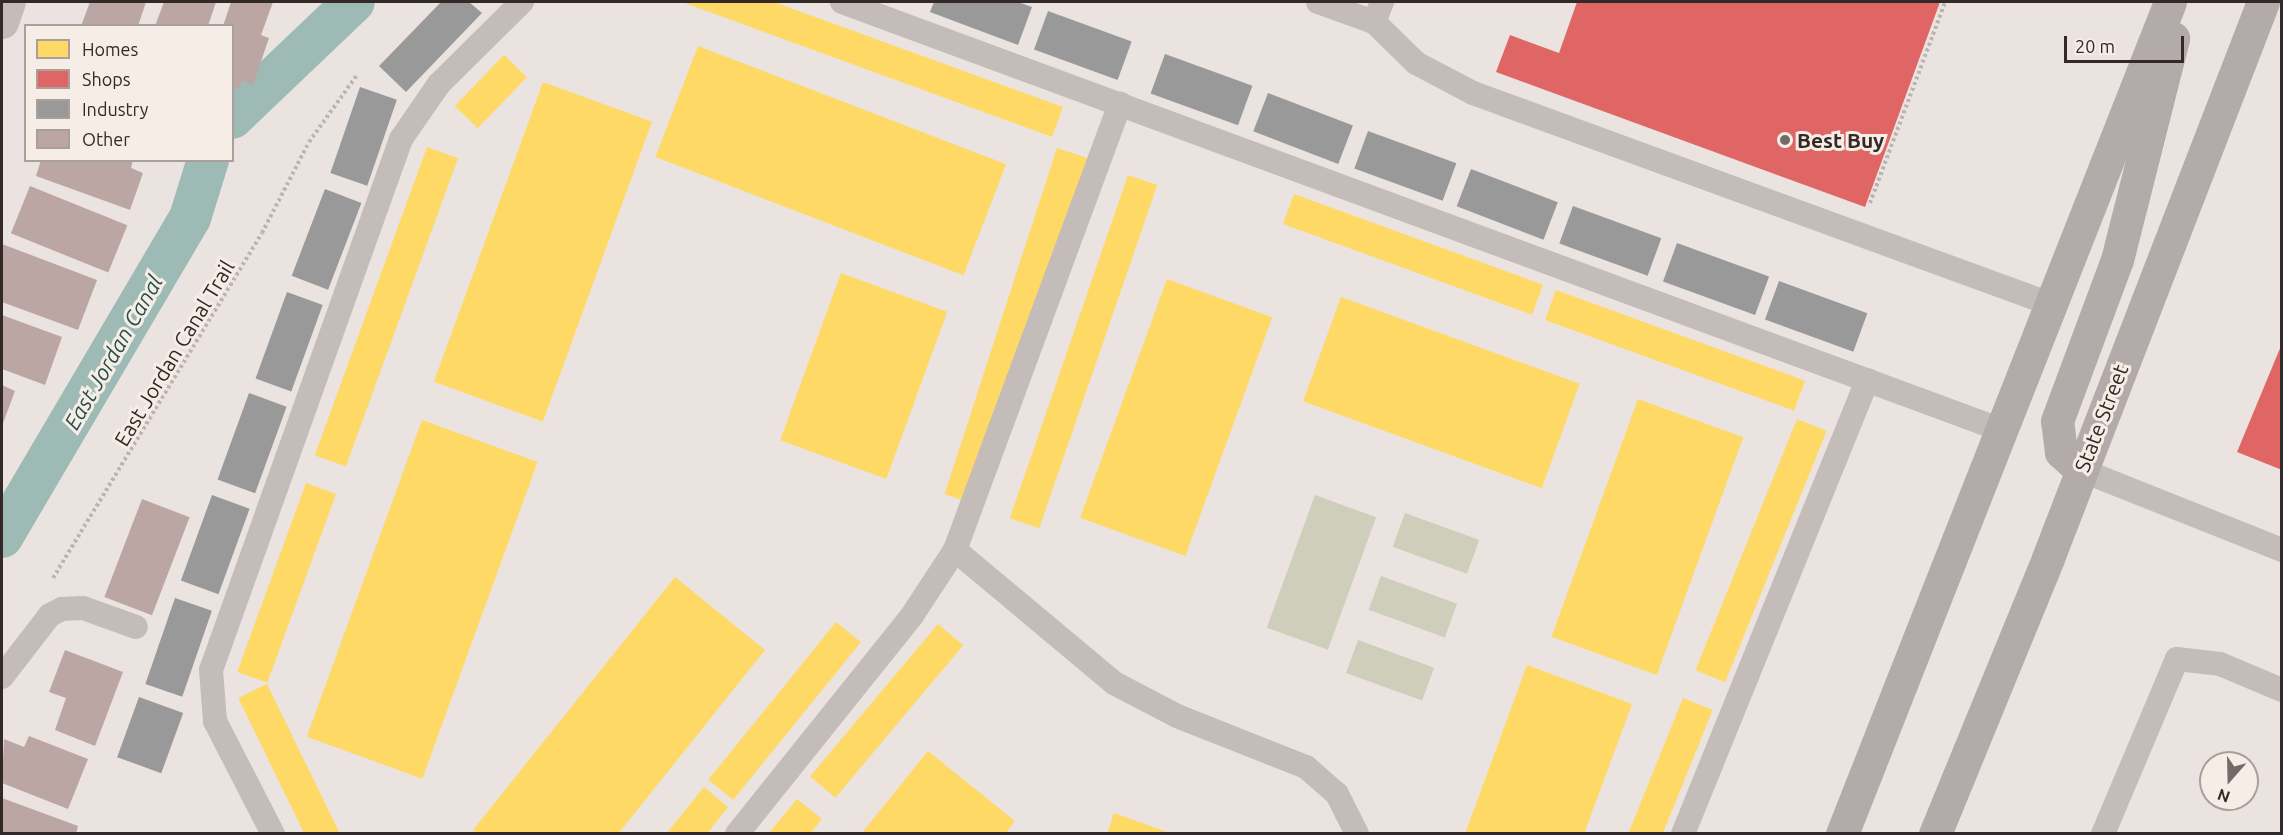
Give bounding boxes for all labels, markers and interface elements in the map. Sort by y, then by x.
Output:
legend [24,24,234,162]
scale bar [2067,24,2187,62]
text: 20 m [2075,36,2115,56]
text: Homes [82,39,138,59]
text: Shops [82,69,131,89]
text: Industry [82,99,148,119]
place label: Best Buy [1797,127,1884,153]
text: Other [82,129,130,149]
marker: Best Buy [1778,133,1792,147]
street label: East Jordan Canal Trail [109,256,239,450]
water label: East Jordan Canal [58,270,168,434]
street label: State Street [2069,361,2133,475]
north arrow [2199,751,2259,811]
text: N [2215,786,2232,807]

